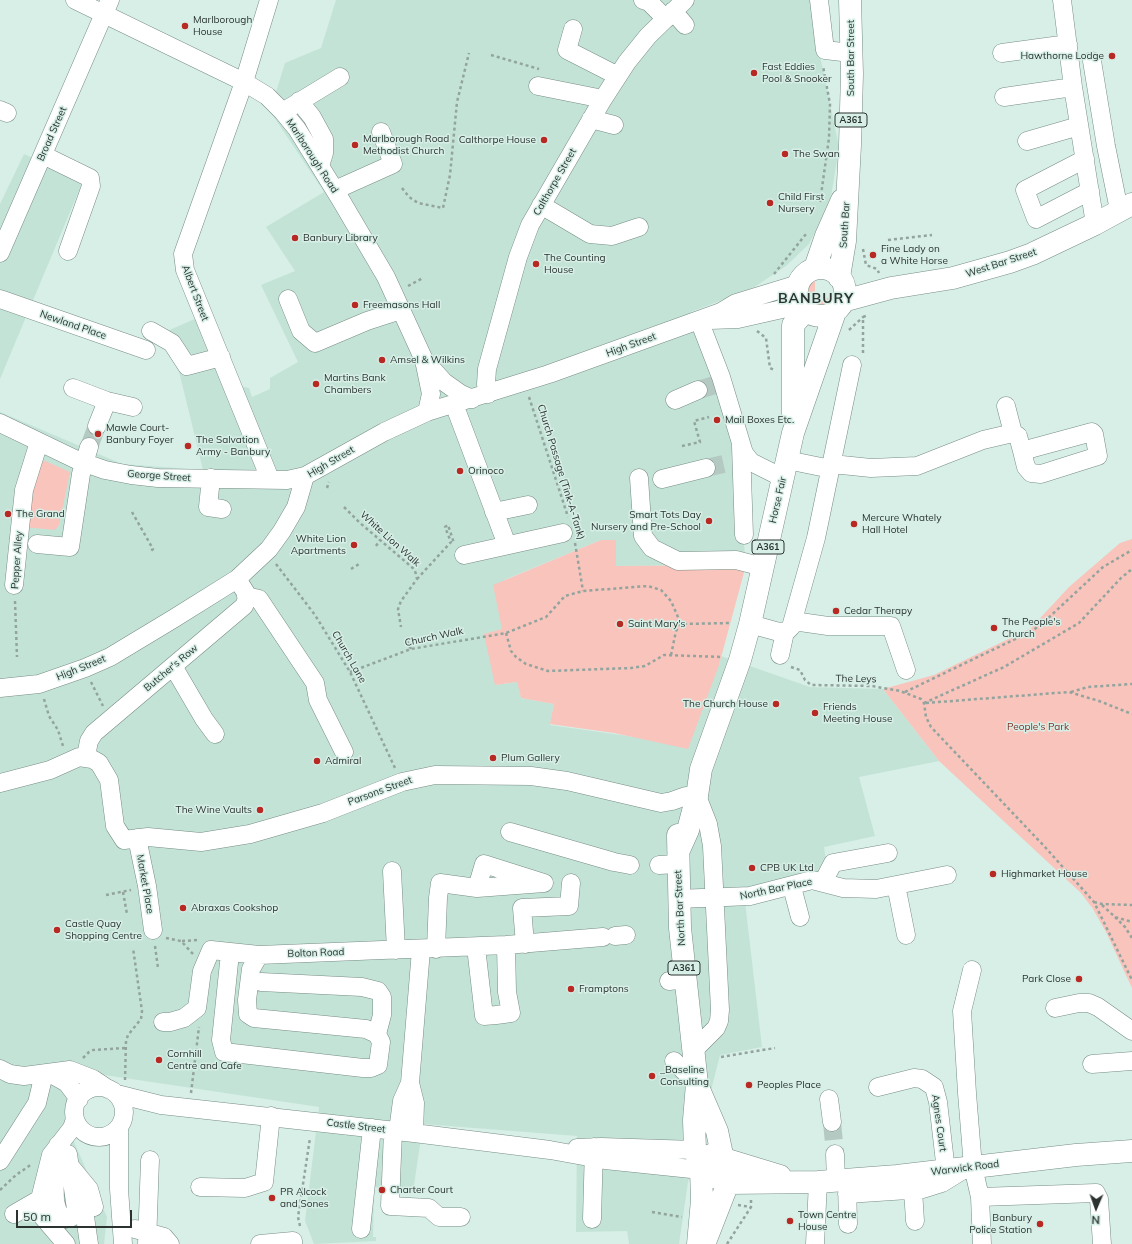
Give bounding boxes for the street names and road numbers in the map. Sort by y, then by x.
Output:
street label: South Bar Street [845,20,857,96]
street label: Broad Street [35,105,69,163]
road number: A361 [835,113,867,127]
street label: Marlborough Road [283,117,341,195]
street label: Calthorpe Street [531,146,579,218]
street label: South Bar [837,202,853,248]
street label: West Bar Street [964,246,1038,280]
street label: Albert Street [179,263,211,323]
street label: Newland Place [38,308,108,342]
street label: High Street [604,330,658,360]
street label: Church Passage (Tink-A-Tank) [535,403,587,541]
street label: High Street [305,444,357,480]
street label: George Street [127,468,191,484]
street label: Horse Fair [767,476,789,524]
street label: White Lion Walk [357,509,423,569]
street label: Pepper Alley [9,531,25,589]
road number: A361 [752,540,784,554]
street label: Church Walk [404,625,464,649]
street label: Church Lane [329,629,369,685]
street label: Butcher's Row [142,642,200,694]
street label: High Street [55,653,107,683]
street label: The Leys [835,673,877,685]
street label: Parsons Street [346,774,414,808]
street label: Market Place [134,853,156,915]
street label: North Bar Street [672,870,688,946]
street label: North Bar Place [739,876,813,902]
street label: Bolton Road [287,946,345,960]
road number: A361 [668,961,700,975]
street label: Agnes Court [929,1094,949,1152]
street label: Castle Street [326,1116,386,1136]
street label: Warwick Road [930,1158,1000,1178]

